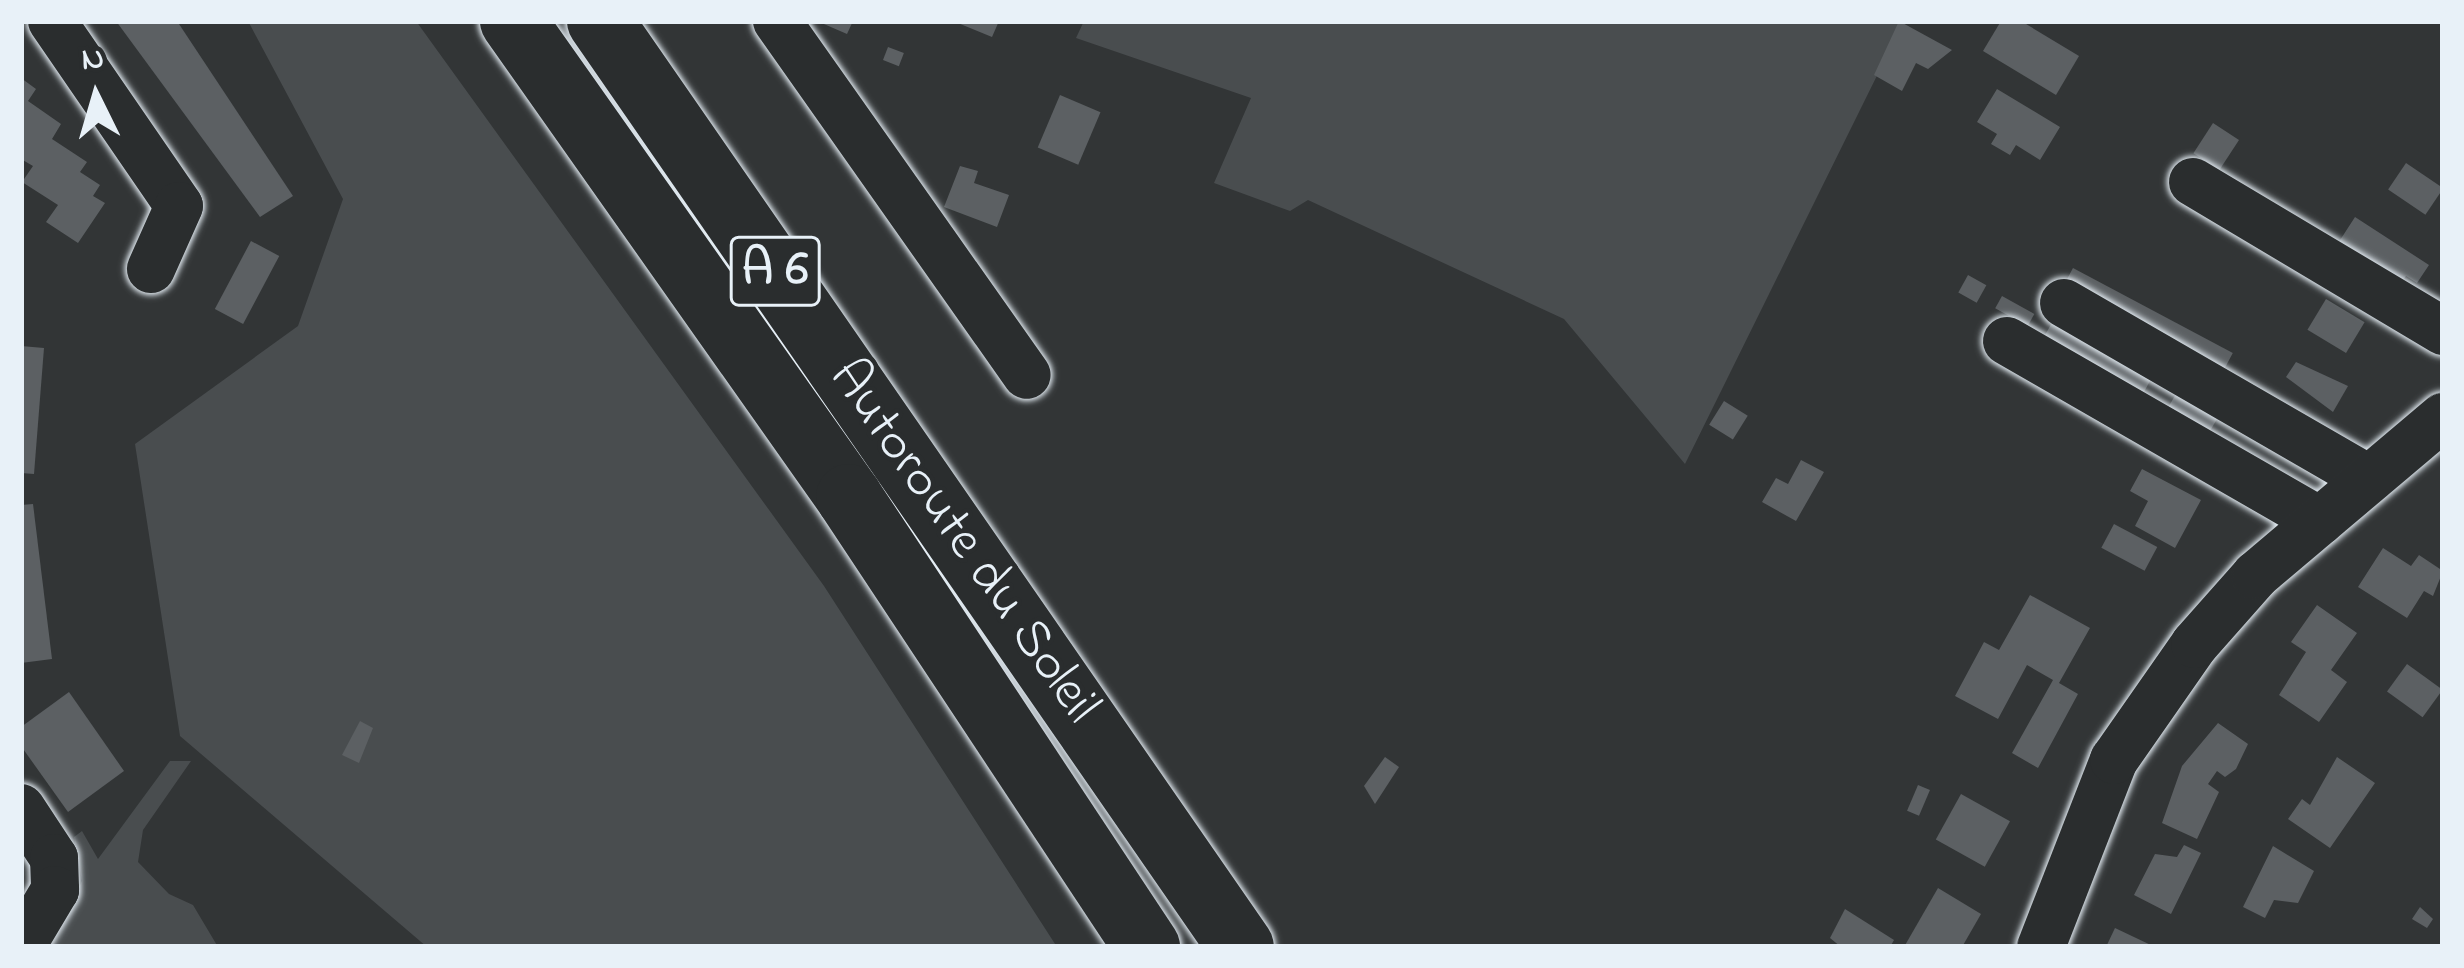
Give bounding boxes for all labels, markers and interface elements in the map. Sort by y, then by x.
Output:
text: N [80,35,106,85]
north arrow [36,36,156,156]
road number: A 6 [727,226,823,316]
street label: Autoroute du Soleil [813,348,1113,736]

